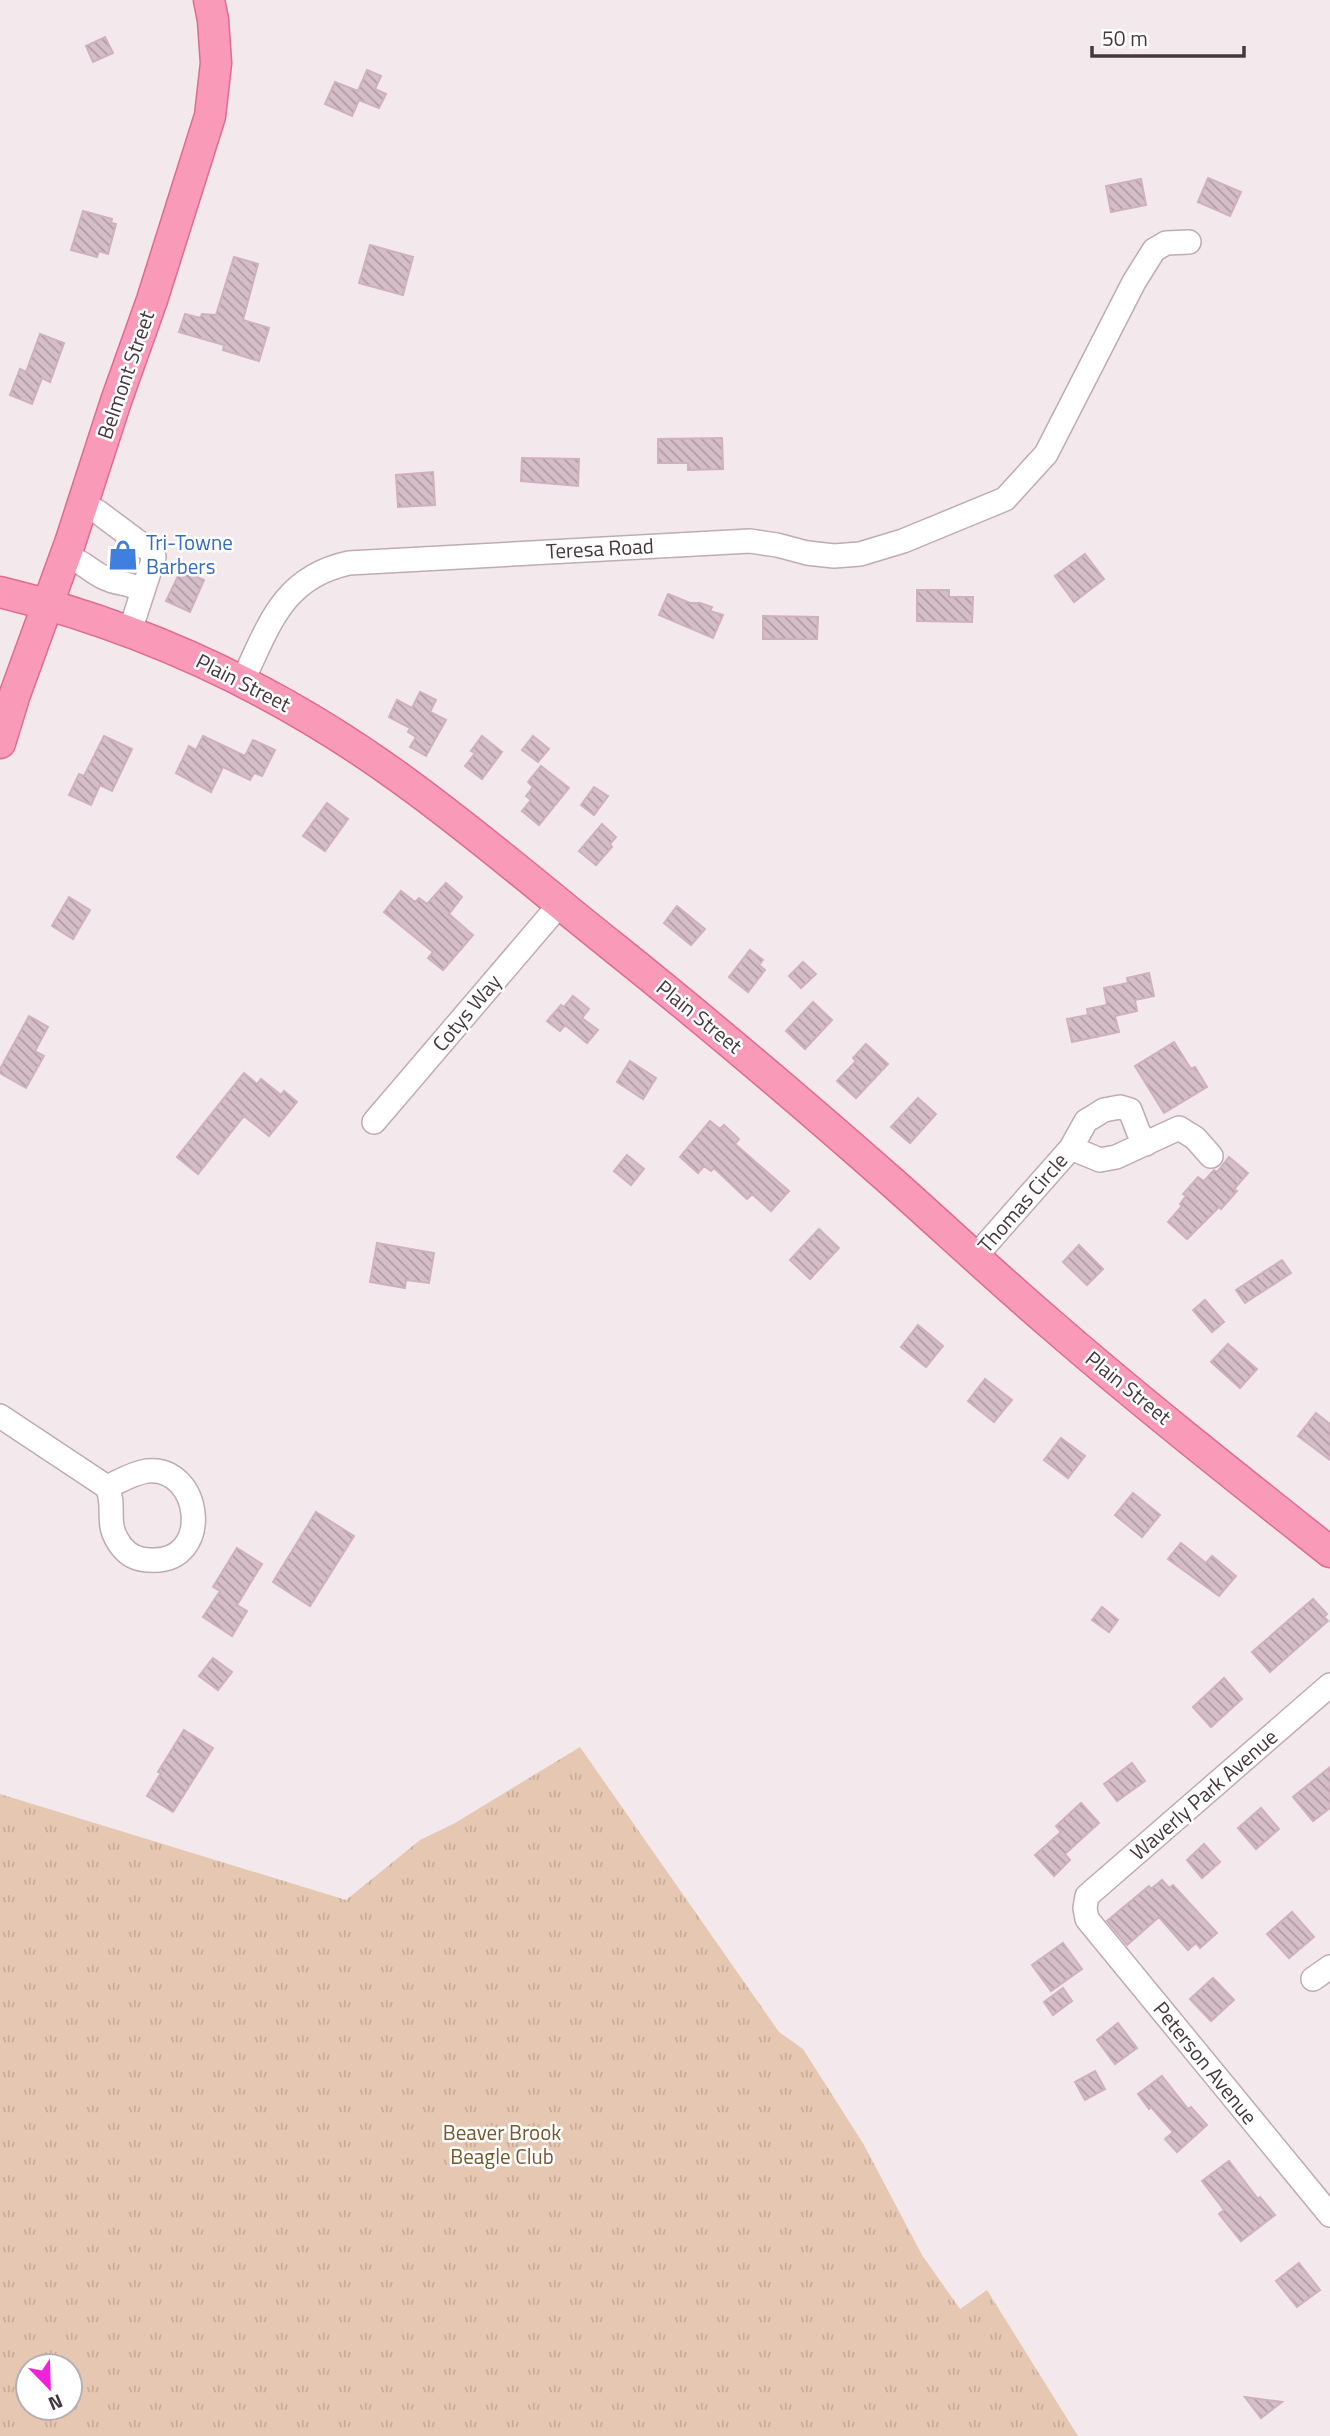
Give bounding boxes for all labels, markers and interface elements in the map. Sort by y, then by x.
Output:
scale bar [1092,14,1244,58]
text: 50 m [1102,22,1148,54]
street label: Belmont Street [88,305,162,443]
place label: Tri-Towne Barbers [146,526,233,582]
street label: Teresa Road [545,529,655,567]
shop icon: Tri-Towne Barbers [106,538,140,572]
street label: Plain Street [191,645,297,720]
street label: Cotys Way [424,967,508,1058]
street label: Plain Street [650,972,750,1061]
street label: Thomas Circle [970,1145,1075,1259]
street label: Plain Street [1079,1343,1179,1432]
street label: Waverly Park Avenue [1122,1721,1284,1868]
street label: Peterson Avenue [1146,1994,1266,2131]
park label: Beaver Brook Beagle Club [443,2116,561,2172]
north arrow [14,2352,84,2422]
text: N [44,2387,68,2419]

